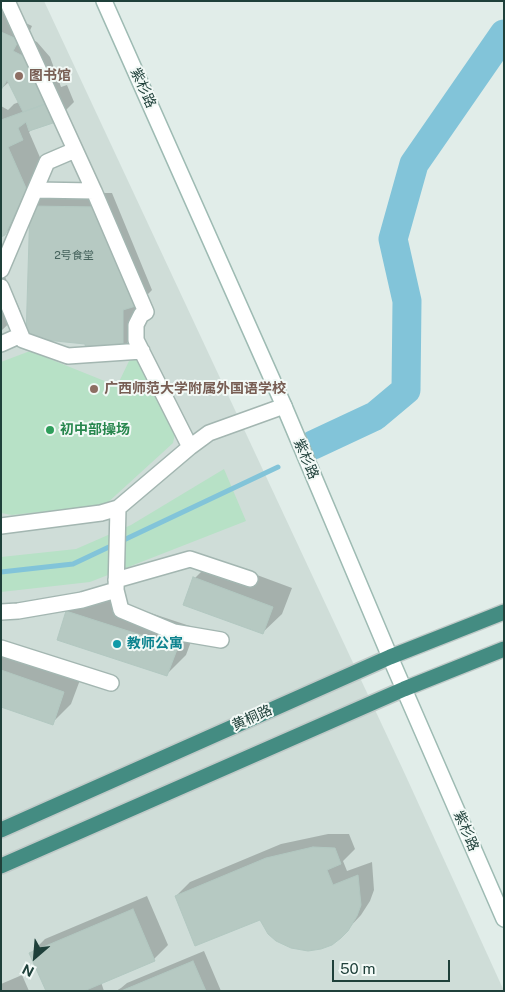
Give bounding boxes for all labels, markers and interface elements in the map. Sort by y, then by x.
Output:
street label: 紫杉路 [127,65,159,111]
place label: 图书馆 [29,68,71,84]
marker: 图书馆 [13,70,25,82]
house number: 2号食堂 [54,249,94,263]
place label: 广西师范大学附属外国语学校 [104,381,286,397]
marker: 广西师范大学附属外国语学校 [88,383,100,395]
place label: 初中部操场 [60,422,130,438]
marker: 初中部操场 [44,424,56,436]
street label: 紫杉路 [290,436,322,482]
place label: 教师公寓 [127,636,183,652]
marker: 教师公寓 [111,638,123,650]
street label: 黄桐路 [229,702,275,734]
street label: 紫杉路 [450,808,482,854]
north arrow [10,932,60,982]
scale bar [335,950,452,982]
text: 50 m [340,960,375,977]
text: N [20,961,37,980]

